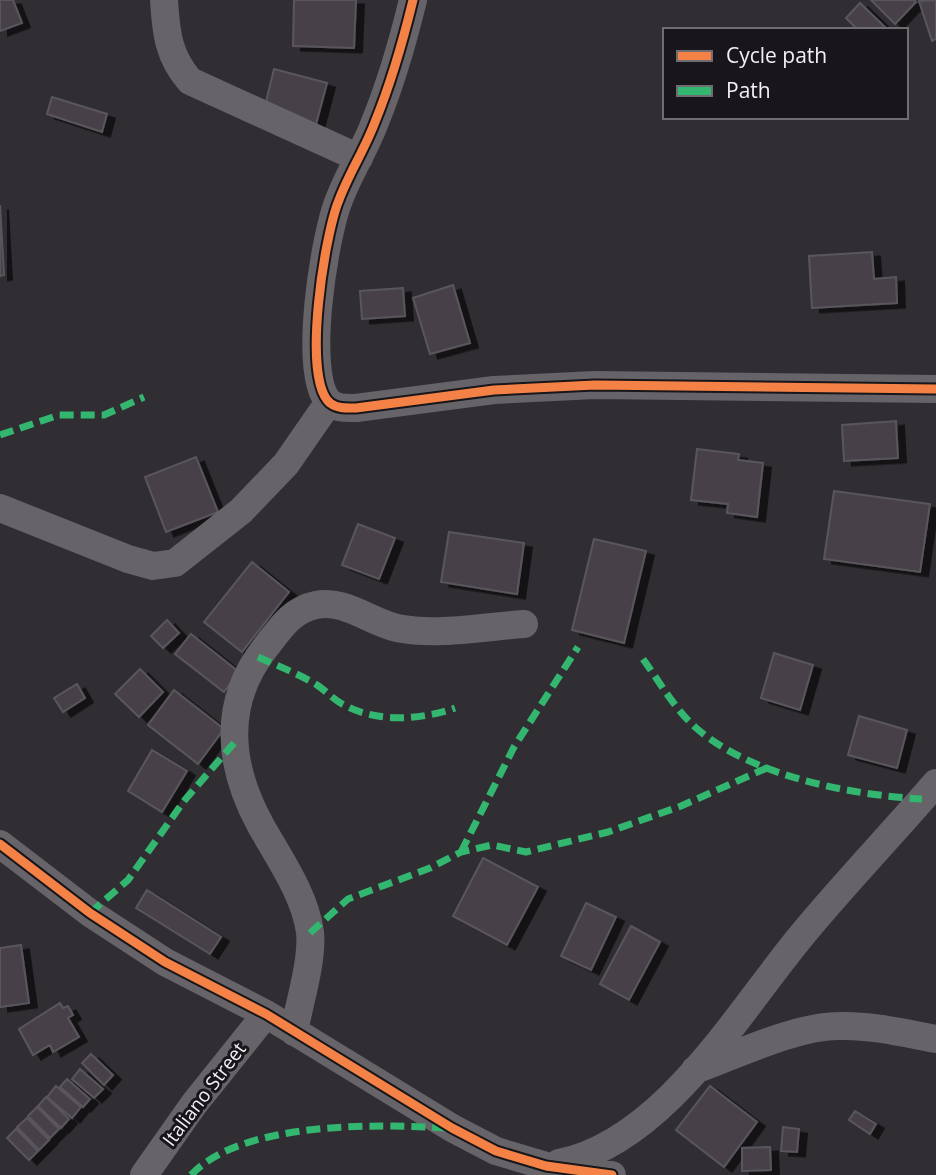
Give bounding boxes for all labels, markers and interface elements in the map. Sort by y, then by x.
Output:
legend [663,28,908,119]
text: Cycle path [726,41,827,69]
text: Path [726,76,771,104]
street label: Italiano Street [156,1037,252,1151]

